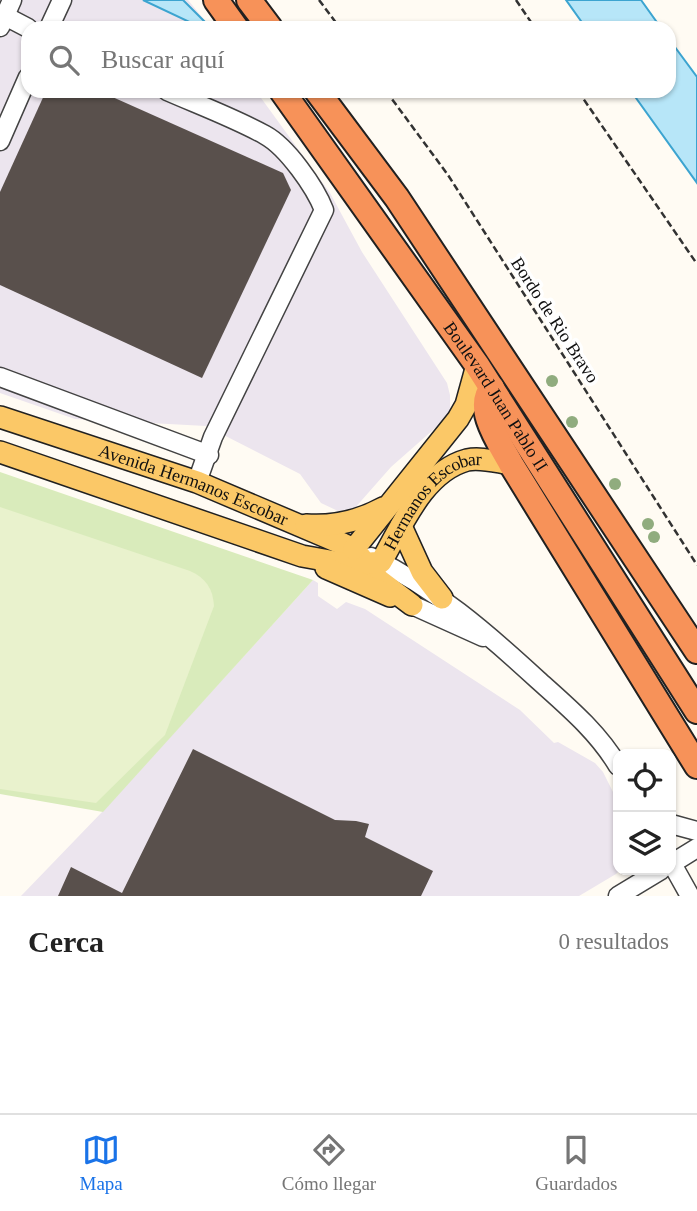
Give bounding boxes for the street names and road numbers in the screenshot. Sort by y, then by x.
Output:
street label: Bordo de Rio Bravo [507,254,603,386]
street label: Boulevard Juan Pablo II [440,318,552,475]
street label: Avenida Hermanos Escobar [96,440,291,529]
street label: Hermanos Escobar [380,449,482,553]

